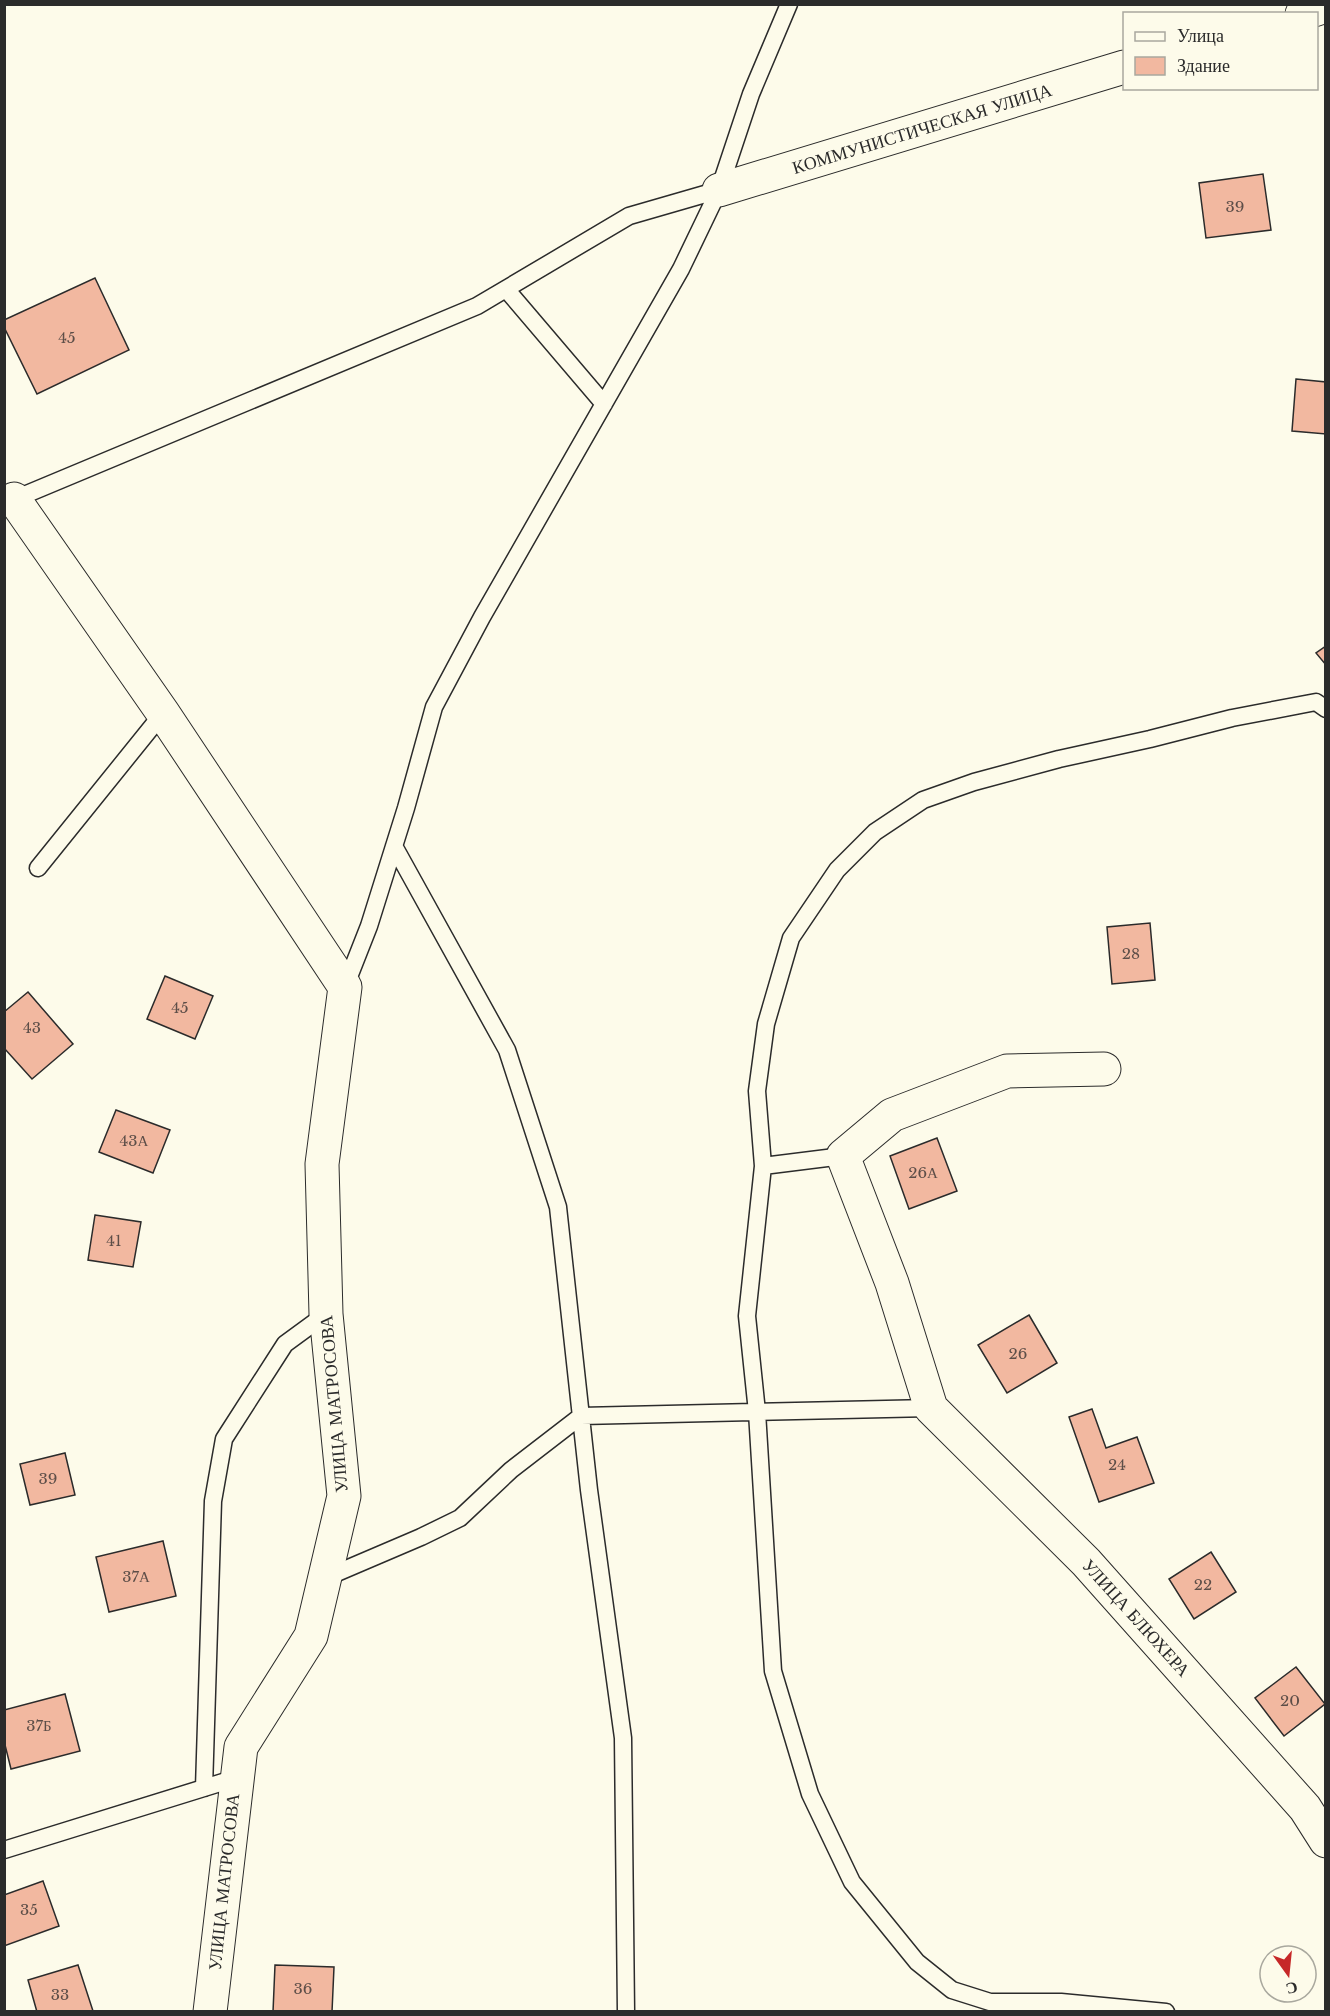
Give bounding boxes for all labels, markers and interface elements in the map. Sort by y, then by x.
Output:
legend [1123,12,1318,90]
text: Улица [1177,25,1224,47]
text: Здание [1177,55,1230,77]
street label: КОММУНИСТИЧЕСКАЯ УЛИЦА [790,79,1054,179]
house number: 39 [1226,197,1244,216]
house number: 45 [58,328,76,347]
house number: 28 [1122,944,1140,963]
house number: 45 [171,998,189,1017]
house number: 43 [23,1018,41,1037]
house number: 43А [120,1131,149,1150]
house number: 26А [908,1163,938,1182]
house number: 41 [106,1231,122,1250]
street label: УЛИЦА МАТРОСОВА [315,1314,353,1494]
house number: 26 [1009,1344,1027,1363]
house number: 24 [1108,1455,1126,1474]
house number: 39 [39,1469,57,1488]
street label: УЛИЦА БЛЮХЕРА [1077,1555,1195,1681]
house number: 37А [122,1567,150,1586]
house number: 22 [1194,1575,1212,1594]
house number: 20 [1280,1691,1300,1710]
house number: 37Б [26,1716,52,1735]
street label: УЛИЦА МАТРОСОВА [204,1792,244,1972]
house number: 35 [20,1900,38,1919]
north arrow [1258,1944,1318,2004]
text: С [1284,1977,1300,2000]
house number: 36 [294,1979,312,1998]
house number: 33 [51,1985,69,2004]

